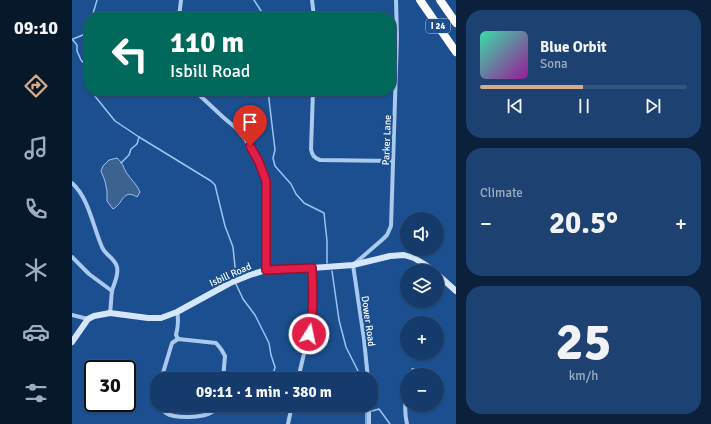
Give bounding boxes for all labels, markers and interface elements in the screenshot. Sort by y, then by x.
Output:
text: 09:10 [14,17,58,39]
road number: I 24 [426,19,450,33]
text: 110 m [170,26,244,60]
icon: left [104,28,156,80]
text: Blue Orbit [540,38,607,56]
text: Sona [540,56,568,72]
text: Isbill Road [170,60,250,82]
icon: directions [22,72,50,100]
icon: previous [504,95,526,117]
icon: pause [573,95,595,117]
icon: next [642,95,664,117]
pin [233,105,267,146]
icon: arrive [239,111,261,133]
street label: Parker Lane [380,115,394,166]
icon: music [22,134,50,162]
text: Climate [480,185,523,201]
icon: phone [22,195,50,223]
text: 20.5° [549,205,618,242]
text: − [480,210,492,237]
text: + [675,210,687,237]
map controls [400,212,444,412]
button: sound [400,212,444,256]
icon: climate [22,256,50,284]
street label: Isbill Road [208,260,253,289]
button: layers [400,264,444,308]
street label: Dower Road [359,295,377,347]
text: 25 [555,310,612,374]
position arrow [288,313,330,355]
button: + [400,316,444,360]
icon: car [22,318,50,346]
speed limit sign: 30 [84,360,136,412]
button: − [400,368,444,412]
text: km/h [569,368,598,384]
icon: filters [22,379,50,407]
text: 09:11 · 1 min · 380 m [196,383,332,401]

